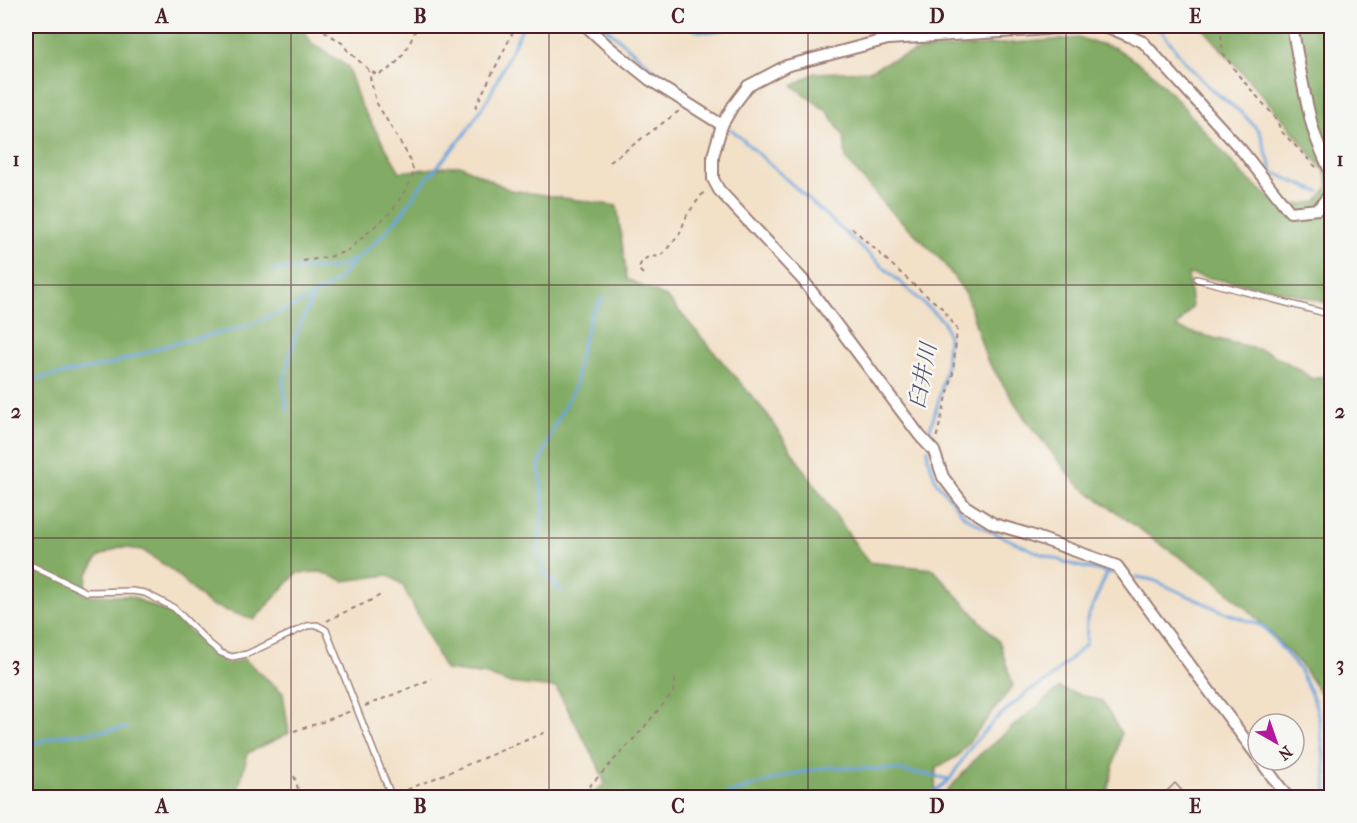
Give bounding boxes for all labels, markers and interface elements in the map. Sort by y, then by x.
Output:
text: A [154,5,170,28]
text: B [413,5,427,28]
text: C [671,5,685,28]
text: D [929,5,945,28]
text: E [1189,5,1201,28]
text: 1 [12,148,20,171]
text: 1 [1336,148,1344,171]
water label: 臼井川 [904,339,942,411]
text: 2 [11,400,21,423]
text: 2 [1335,400,1345,423]
text: 3 [12,653,20,676]
text: 3 [1336,653,1344,676]
north arrow [1246,712,1306,772]
text: N [1274,742,1296,765]
text: A [154,795,170,818]
text: B [413,795,427,818]
text: C [671,795,685,818]
text: D [929,795,945,818]
text: E [1189,795,1201,818]

